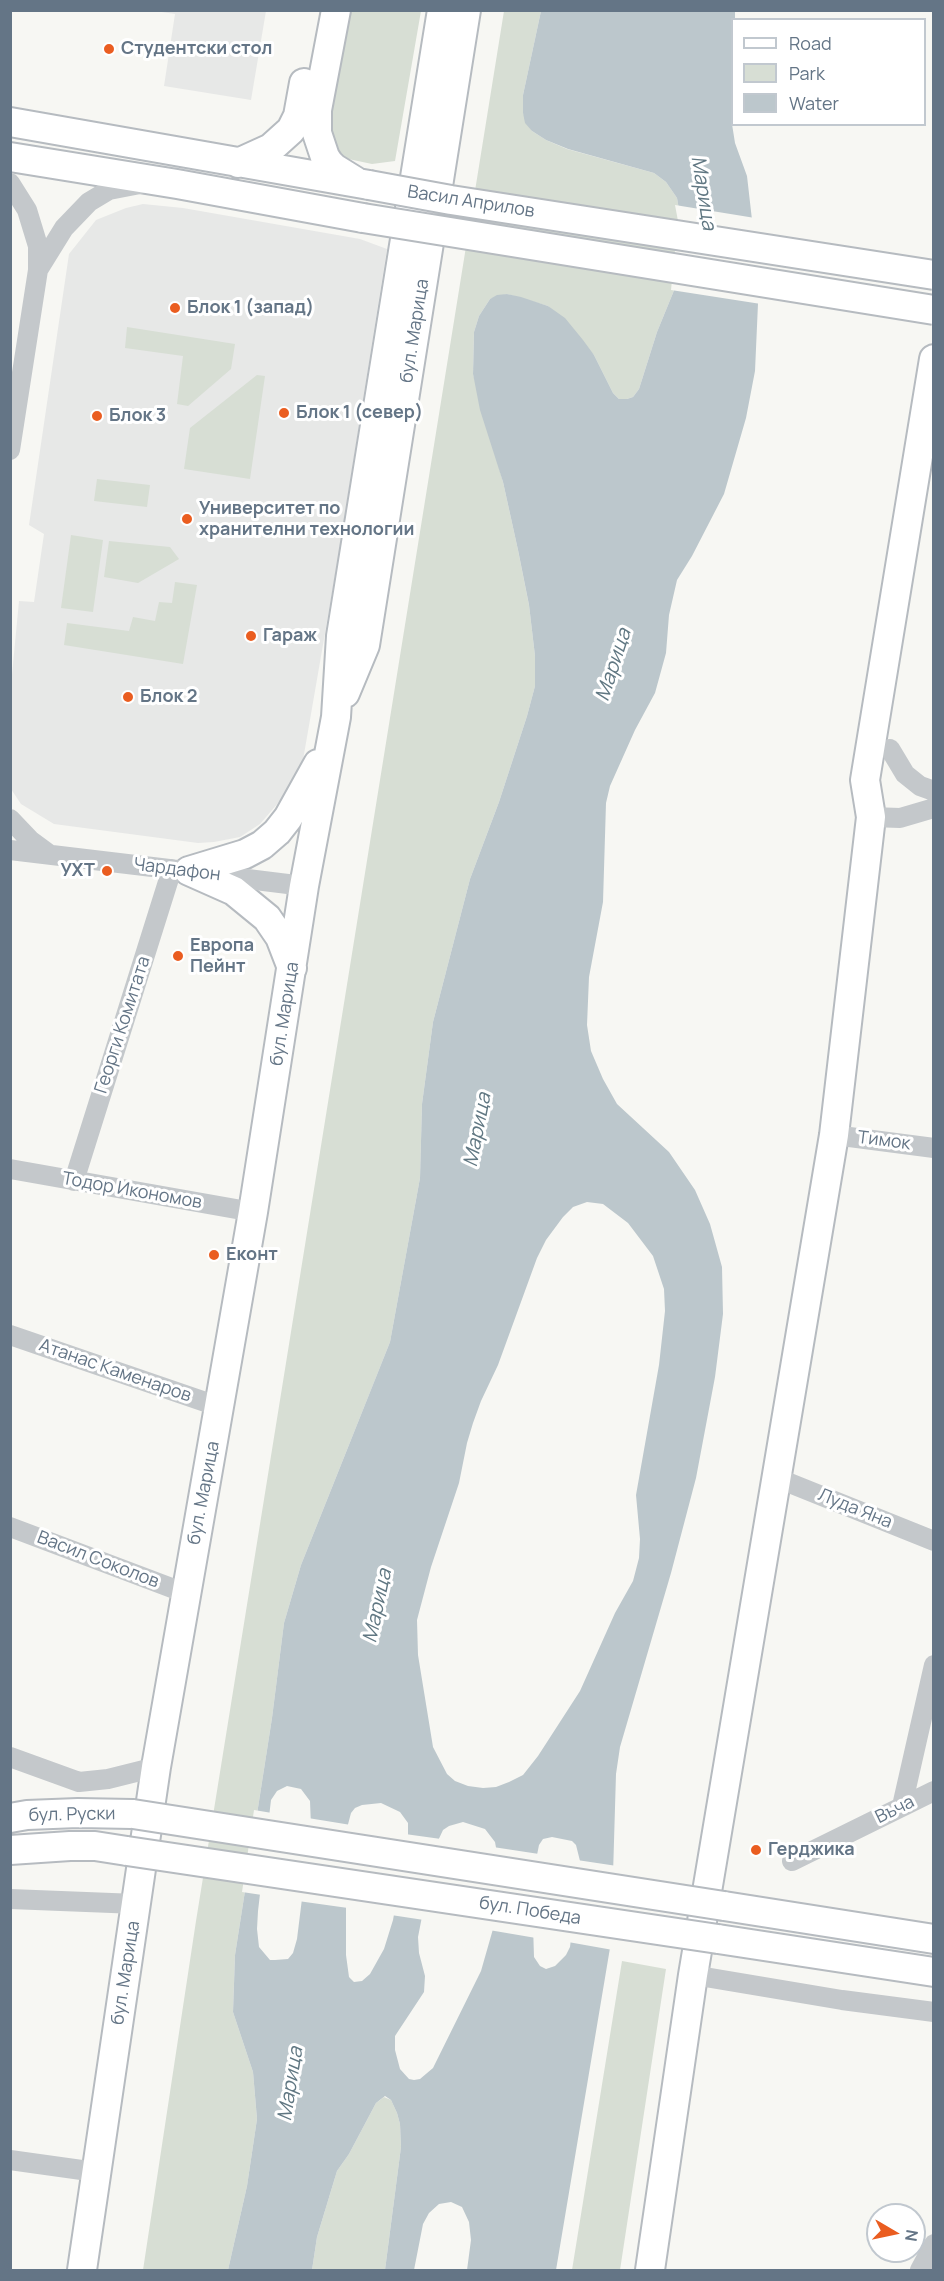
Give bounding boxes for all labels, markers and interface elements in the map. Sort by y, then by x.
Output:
legend [731,18,926,126]
text: Road [789,31,832,55]
place label: Студентски стол [121,38,272,60]
marker: Студентски стол [102,42,116,56]
text: Park [789,61,825,85]
text: Water [789,91,839,115]
water label: Марица [685,154,721,232]
street label: Васил Априлов [406,181,536,223]
street label: бул. Марица [396,277,434,385]
place label: Блок 1 (запад) [187,297,314,319]
marker: Блок 1 (запад) [168,301,182,315]
place label: Блок 1 (север) [296,402,423,424]
place label: Блок 3 [109,405,166,427]
marker: Блок 1 (север) [277,406,291,420]
marker: Блок 3 [90,409,104,423]
place label: Университет по хранителни технологии [199,498,415,540]
marker: Университет по хранителни технологии [180,512,194,526]
place label: Гараж [263,625,317,647]
water label: Марица [591,626,637,704]
marker: Гараж [244,629,258,643]
place label: Блок 2 [140,686,198,708]
marker: Блок 2 [121,690,135,704]
street label: Чардафон [132,854,222,886]
place label: УХТ [60,860,95,882]
marker: УХТ [100,864,114,878]
place label: Европа Пейнт [190,935,254,978]
marker: Европа Пейнт [171,949,185,963]
street label: Георги Комитата [91,954,155,1096]
street label: бул. Марица [266,960,304,1068]
water label: Марица [459,1091,497,1169]
street label: Тимок [856,1127,912,1155]
street label: Тодор Икономов [61,1168,203,1214]
place label: Еконт [226,1244,278,1266]
marker: Еконт [207,1248,221,1262]
street label: Атанас Каменаров [36,1335,194,1407]
street label: бул. Марица [183,1439,225,1547]
street label: Луда Яна [815,1484,895,1534]
street label: Васил Соколов [34,1527,162,1593]
water label: Марица [359,1567,397,1645]
street label: Въча [872,1791,918,1829]
street label: бул. Руски [28,1803,116,1827]
place label: Герджика [768,1839,855,1861]
marker: Герджика [749,1843,763,1857]
street label: бул. Победа [478,1892,582,1930]
street label: бул. Марица [107,1919,145,2027]
water label: Марица [273,2045,309,2123]
north arrow [866,2203,926,2263]
text: N [900,2228,924,2243]

